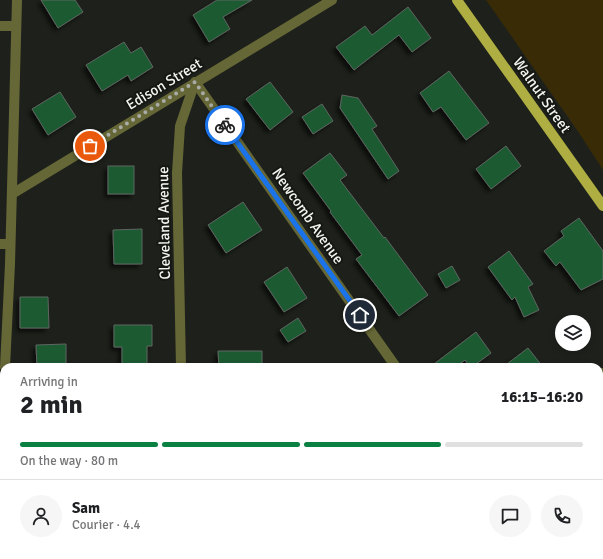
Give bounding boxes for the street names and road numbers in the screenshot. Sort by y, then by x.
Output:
street label: Edison Street [123,54,205,114]
street label: Walnut Street [509,54,575,136]
street label: Newcomb Avenue [268,165,348,267]
street label: Cleveland Avenue [154,166,174,280]

